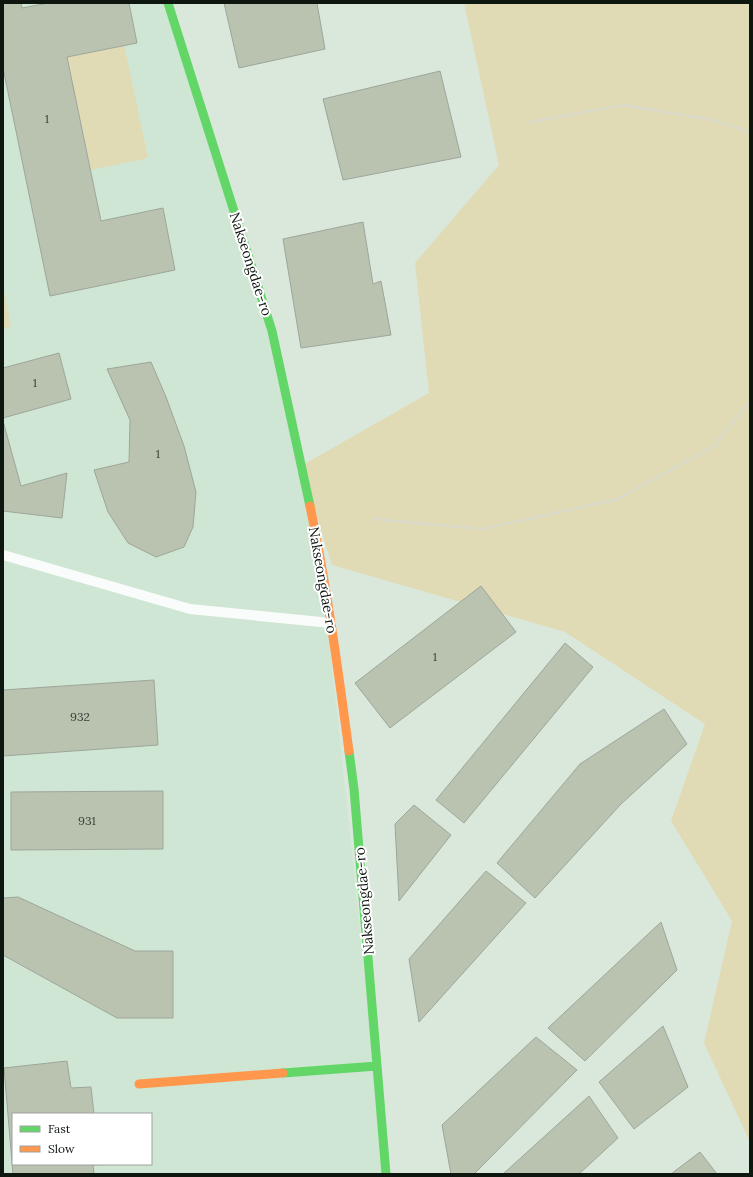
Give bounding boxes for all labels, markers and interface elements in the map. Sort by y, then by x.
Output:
house number: 1 [45,111,49,126]
street label: Nakseongdae-ro [226,210,276,318]
house number: 1 [33,375,37,390]
house number: 1 [156,446,160,461]
street label: Nakseongdae-ro [305,525,341,635]
house number: 1 [433,649,437,664]
house number: 932 [70,709,90,724]
house number: 931 [78,813,96,828]
street label: Nakseongdae-ro [350,846,378,956]
legend [12,1113,152,1165]
text: Fast [48,1121,71,1136]
text: Slow [48,1141,75,1156]

